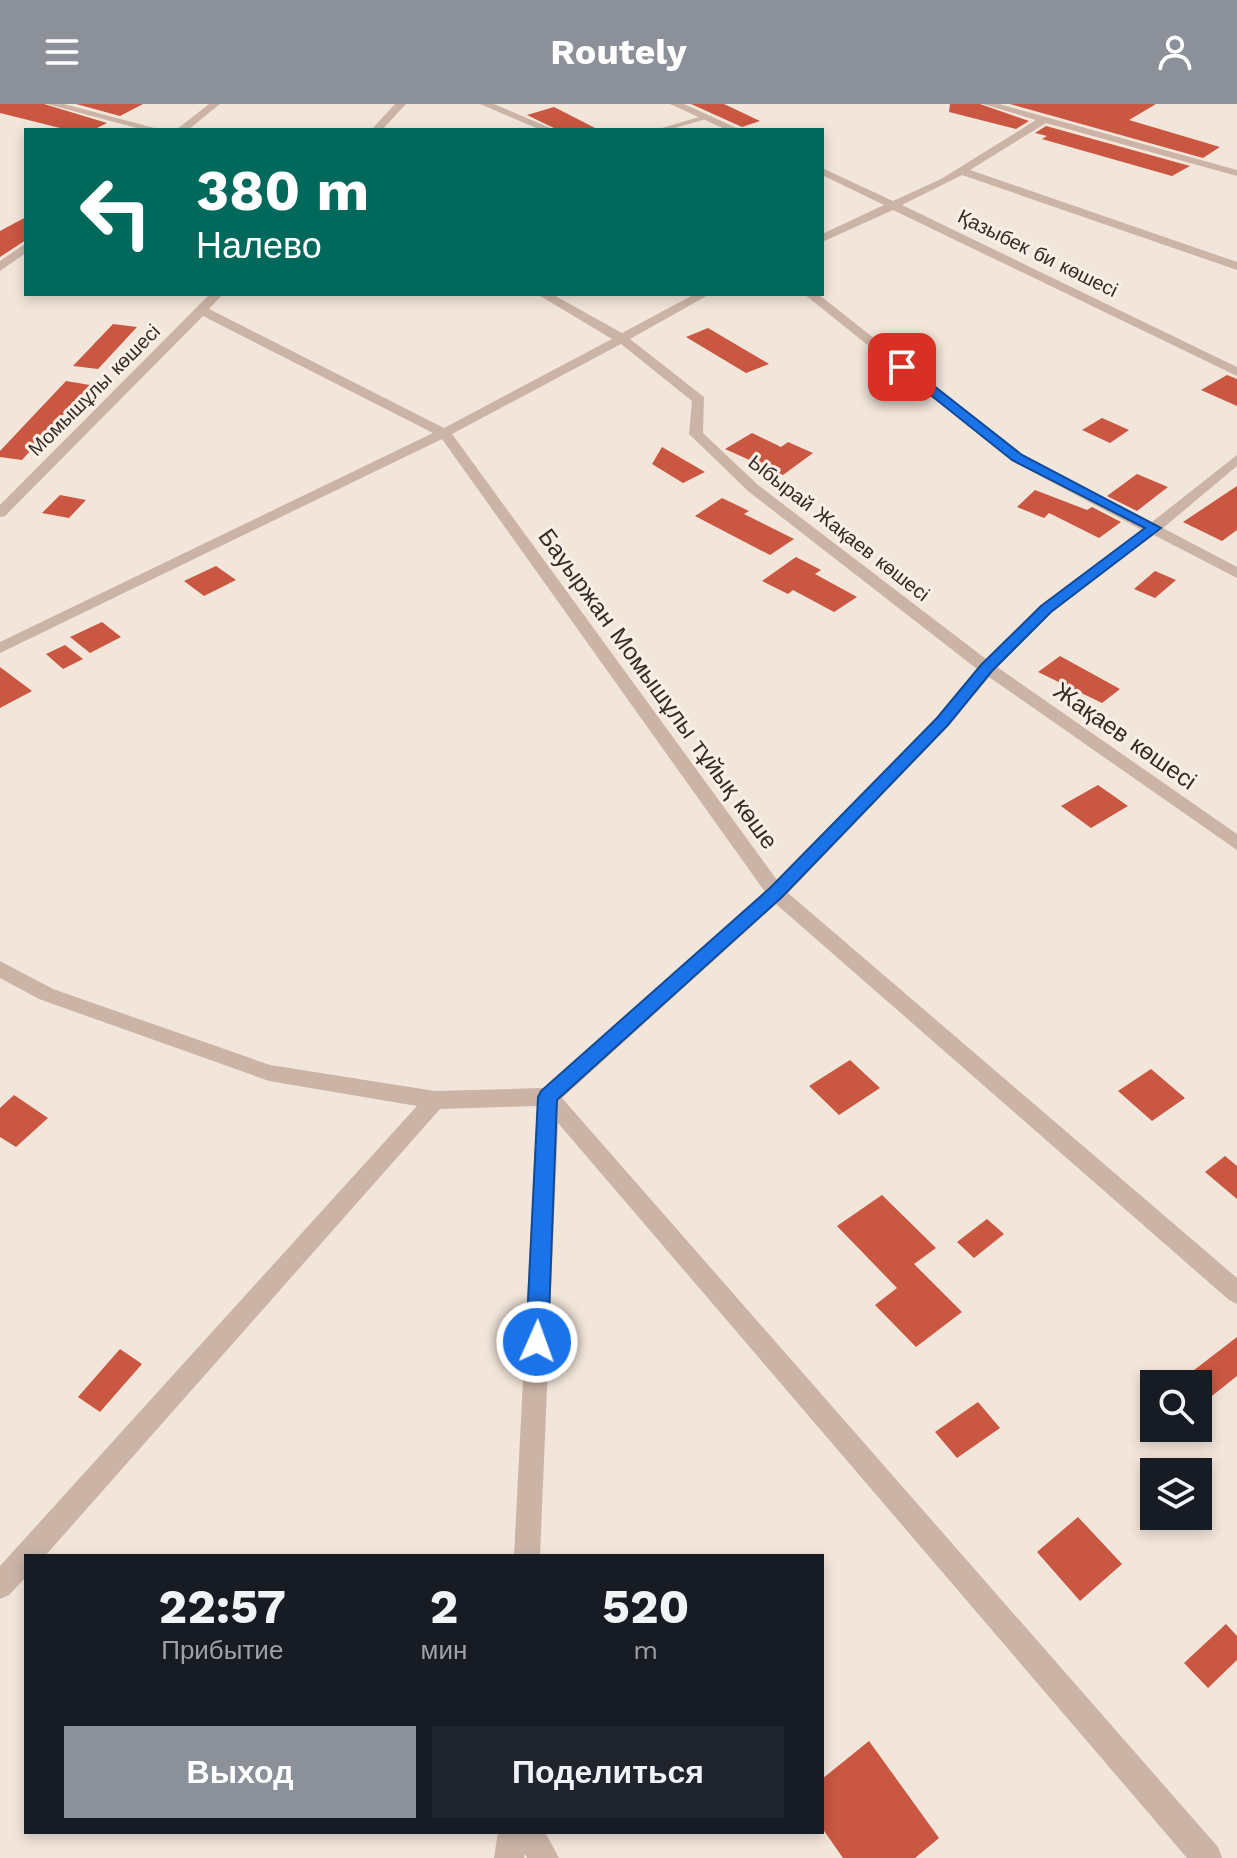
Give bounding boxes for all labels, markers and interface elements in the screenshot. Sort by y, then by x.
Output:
icon: menu [40,30,84,74]
icon: person [1153,30,1197,74]
text: Routely [550,31,687,73]
text: 380 m [196,158,369,224]
icon: left [64,160,168,264]
street label: Қазыбек би көшесі [954,204,1122,302]
text: Налево [196,225,322,267]
street label: Момышұлы көшесі [23,319,165,461]
pin [868,333,936,401]
icon: arrive [880,345,924,389]
street label: Ыбырай Жақаев көшесі [744,450,934,606]
street label: Бауыржан Момышұлы тұйық көше [532,523,784,855]
street label: Жақаев көшесі [1048,676,1202,796]
position arrow [495,1300,579,1384]
map controls [1140,1370,1212,1530]
button: search [1140,1370,1212,1442]
button: layers [1140,1458,1212,1530]
text: 22:57 [159,1578,286,1635]
text: 2 [430,1578,458,1635]
text: 520 [602,1578,689,1635]
text: Прибытие [161,1635,283,1665]
text: мин [421,1635,467,1665]
text: m [633,1635,658,1665]
button: Выход [64,1726,416,1818]
button: Поделиться [432,1726,784,1818]

